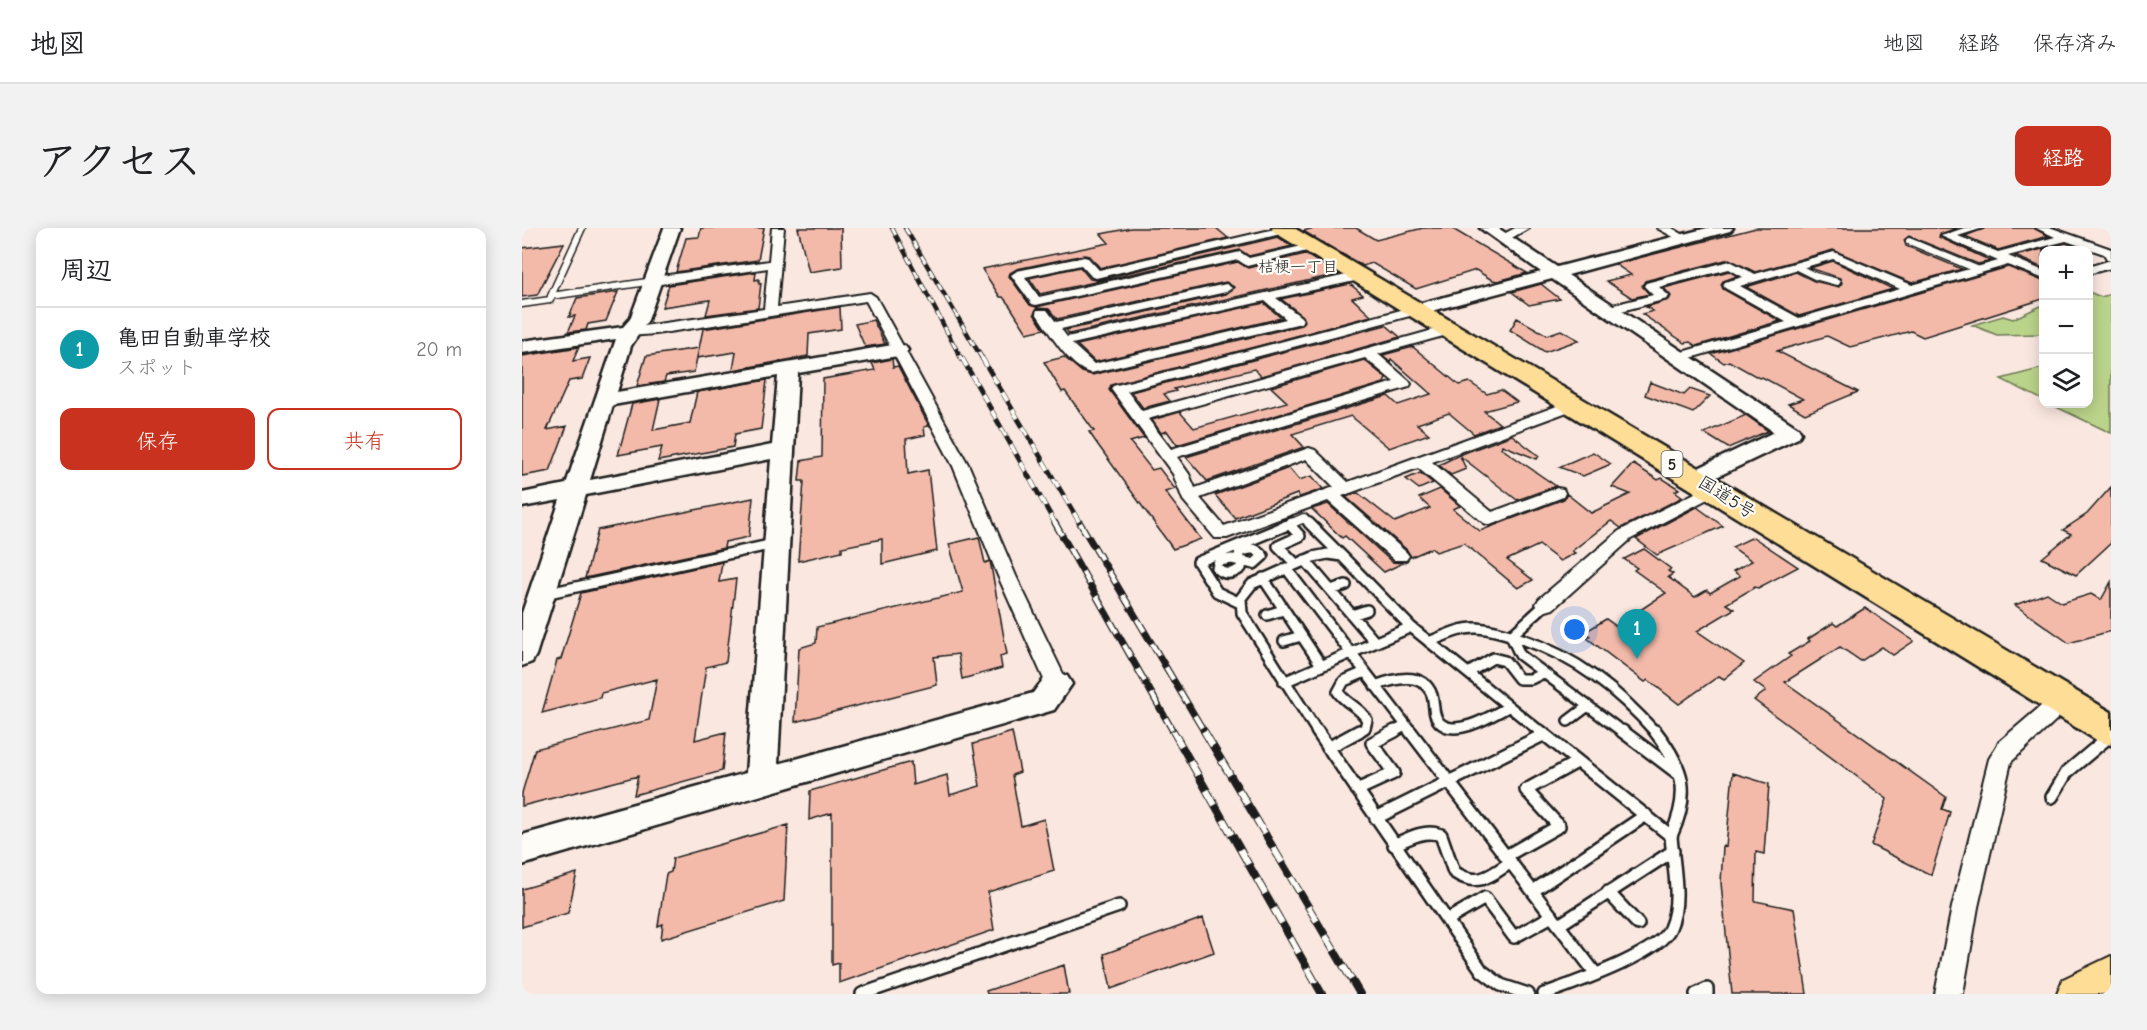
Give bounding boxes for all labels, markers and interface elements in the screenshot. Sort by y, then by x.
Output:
text: 地図 [30,28,86,60]
text: 地図 [1883,31,1925,55]
text: 経路 [1958,31,2000,55]
text: 保存済み [2033,31,2117,55]
button: 経路 [2015,126,2111,186]
text: アクセス [36,137,201,186]
map controls [2039,246,2093,408]
button: + [2039,246,2093,300]
text: 周辺 [60,256,112,286]
district label: 桔梗一丁目 [1258,258,1338,276]
button: − [2039,300,2093,354]
text: 亀田自動車学校 [117,325,271,351]
text: 1 [76,338,83,361]
text: 20 m [416,338,462,361]
button: layers [2039,354,2093,408]
text: スポット [117,356,197,379]
button: 保存 [60,408,255,470]
button: 共有 [267,408,462,470]
road number: 5 [1662,451,1682,477]
street label: 国道5号 [1694,472,1759,523]
pin: 1 [1618,610,1656,659]
your location [1560,615,1589,644]

